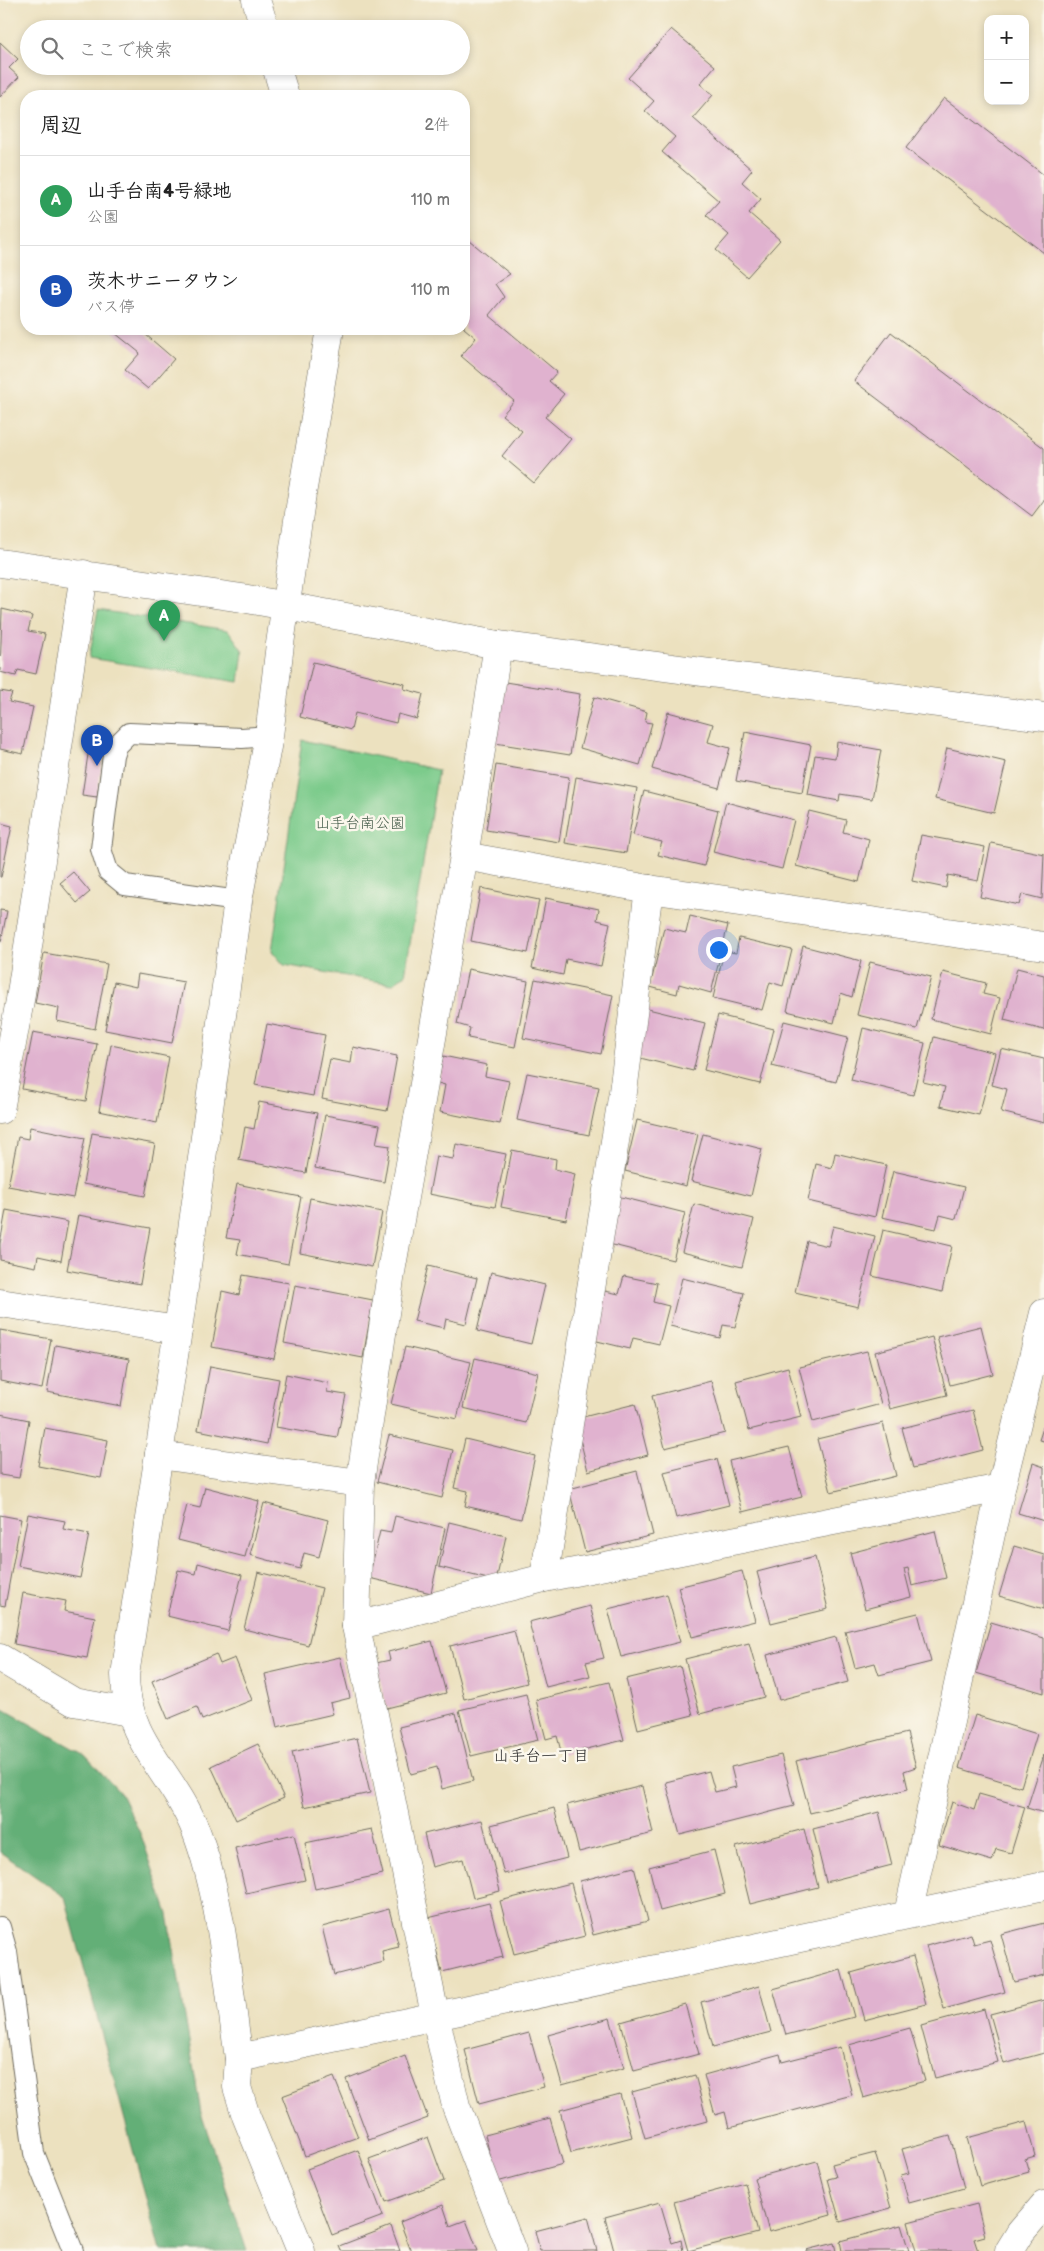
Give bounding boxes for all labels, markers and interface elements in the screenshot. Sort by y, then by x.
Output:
map controls [984,15,1029,105]
button: + [984,15,1029,60]
search box [20,20,470,75]
icon: search [38,34,66,62]
text: ここで検索 [78,39,173,62]
button: − [984,60,1029,105]
text: 周辺 [40,113,82,138]
text: 2件 [425,116,450,135]
text: 山手台南4号緑地 [87,180,231,203]
text: A [51,191,61,210]
text: 110 m [411,191,450,210]
text: 公園 [87,208,119,227]
text: 茨木サニータウン [87,270,239,293]
text: B [50,281,62,300]
text: 110 m [411,281,450,300]
text: バス停 [87,298,135,317]
pin: A [148,600,180,641]
pin: B [81,725,113,766]
park label: 山手台南公園 [315,814,405,833]
your location [706,937,732,963]
district label: 山手台一丁目 [493,1747,589,1766]

